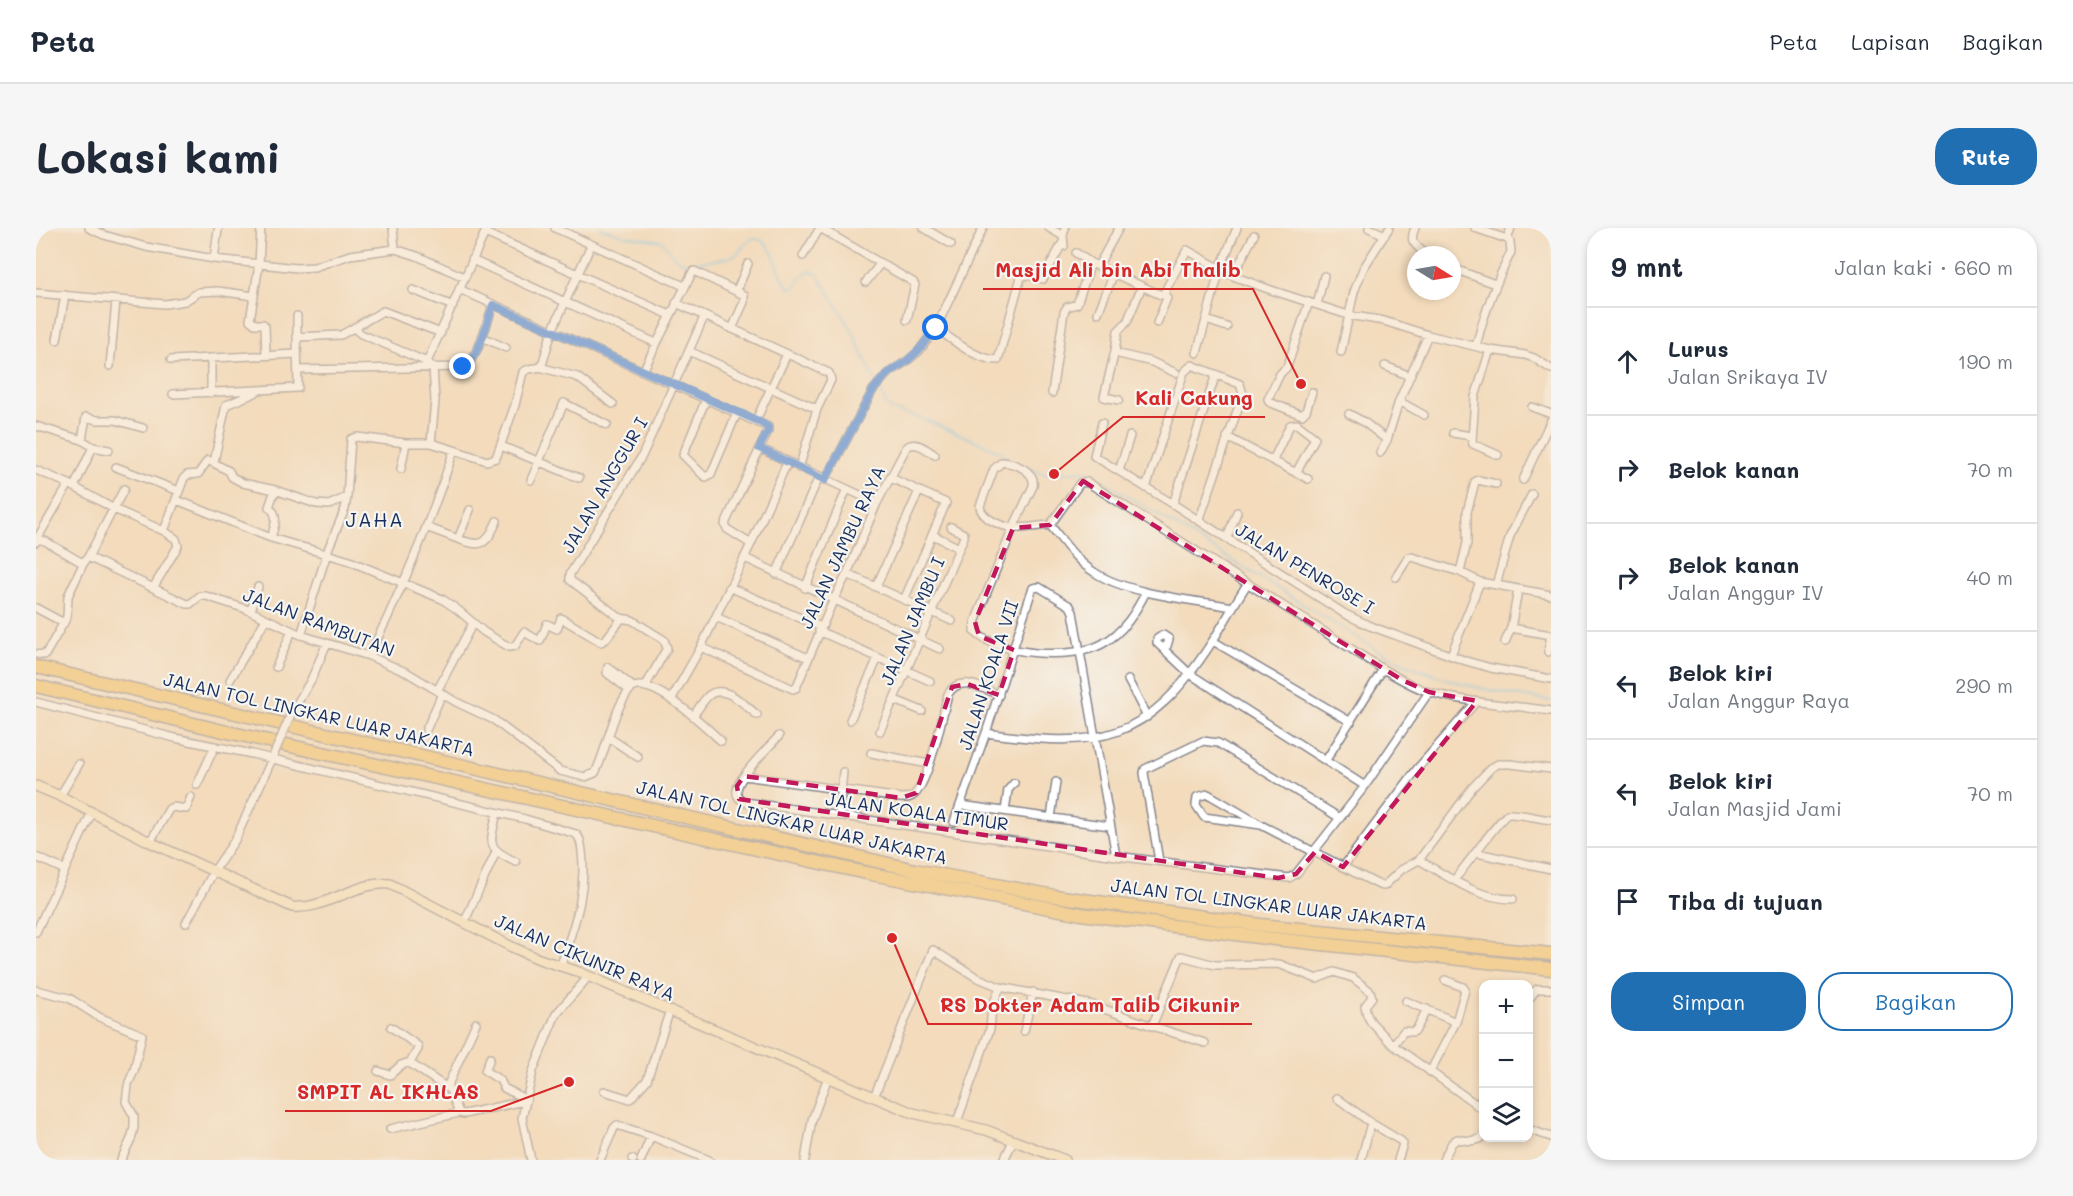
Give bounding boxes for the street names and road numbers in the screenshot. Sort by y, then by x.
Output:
street label: JALAN ANGGUR I [555,413,653,557]
street label: JALAN JAMBU RAYA [794,462,890,632]
street label: JALAN PENROSE I [1231,517,1379,619]
street label: JALAN JAMBU I [874,553,950,689]
street label: JALAN RAMBUTAN [240,582,398,662]
street label: JALAN KOALA VII [952,597,1024,753]
street label: JALAN TOL LINGKAR LUAR JAKARTA [161,666,477,762]
street label: JALAN TOL LINGKAR LUAR JAKARTA [634,774,950,870]
street label: JALAN KOALA TIMUR [824,786,1010,836]
street label: JALAN TOL LINGKAR LUAR JAKARTA [1110,873,1428,935]
street label: JALAN CIKUNIR RAYA [491,908,679,1006]

